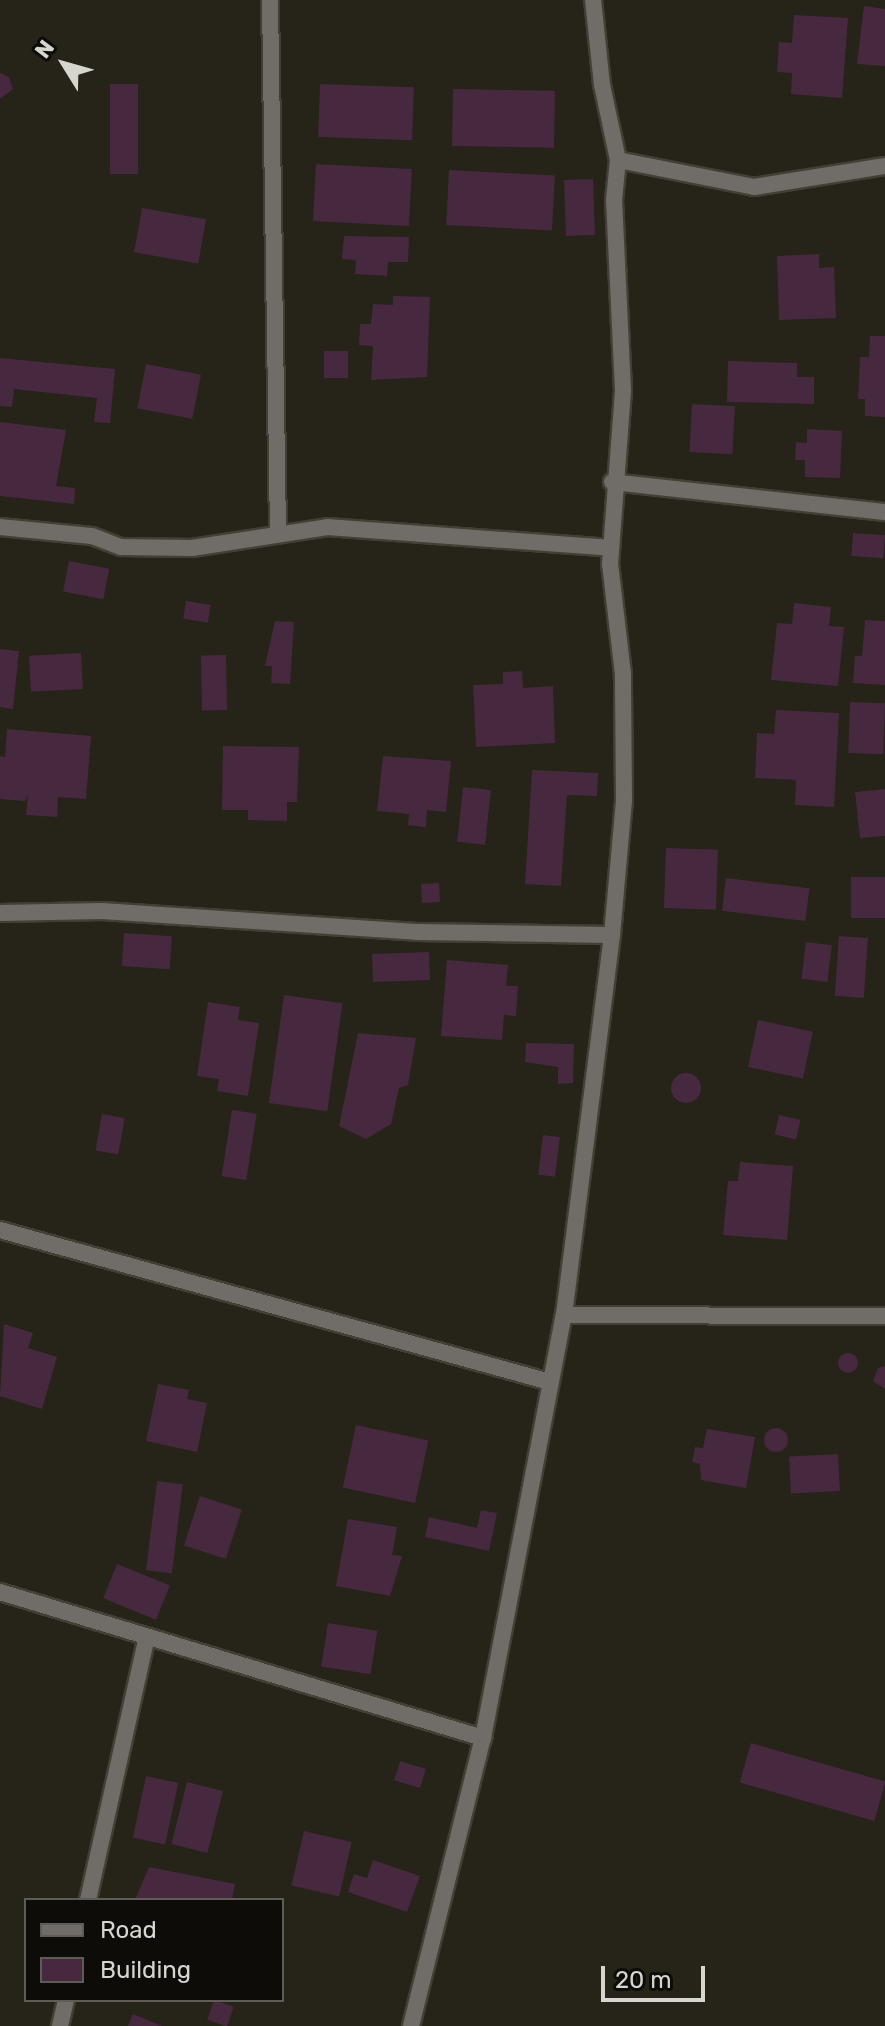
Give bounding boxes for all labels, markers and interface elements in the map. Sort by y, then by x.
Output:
north arrow [24,24,104,104]
text: N [29,35,60,64]
legend [24,1898,284,2002]
text: Road [100,1916,157,1944]
scale bar [605,1950,709,2000]
text: Building [100,1956,191,1984]
text: 20 m [615,1966,672,1994]

